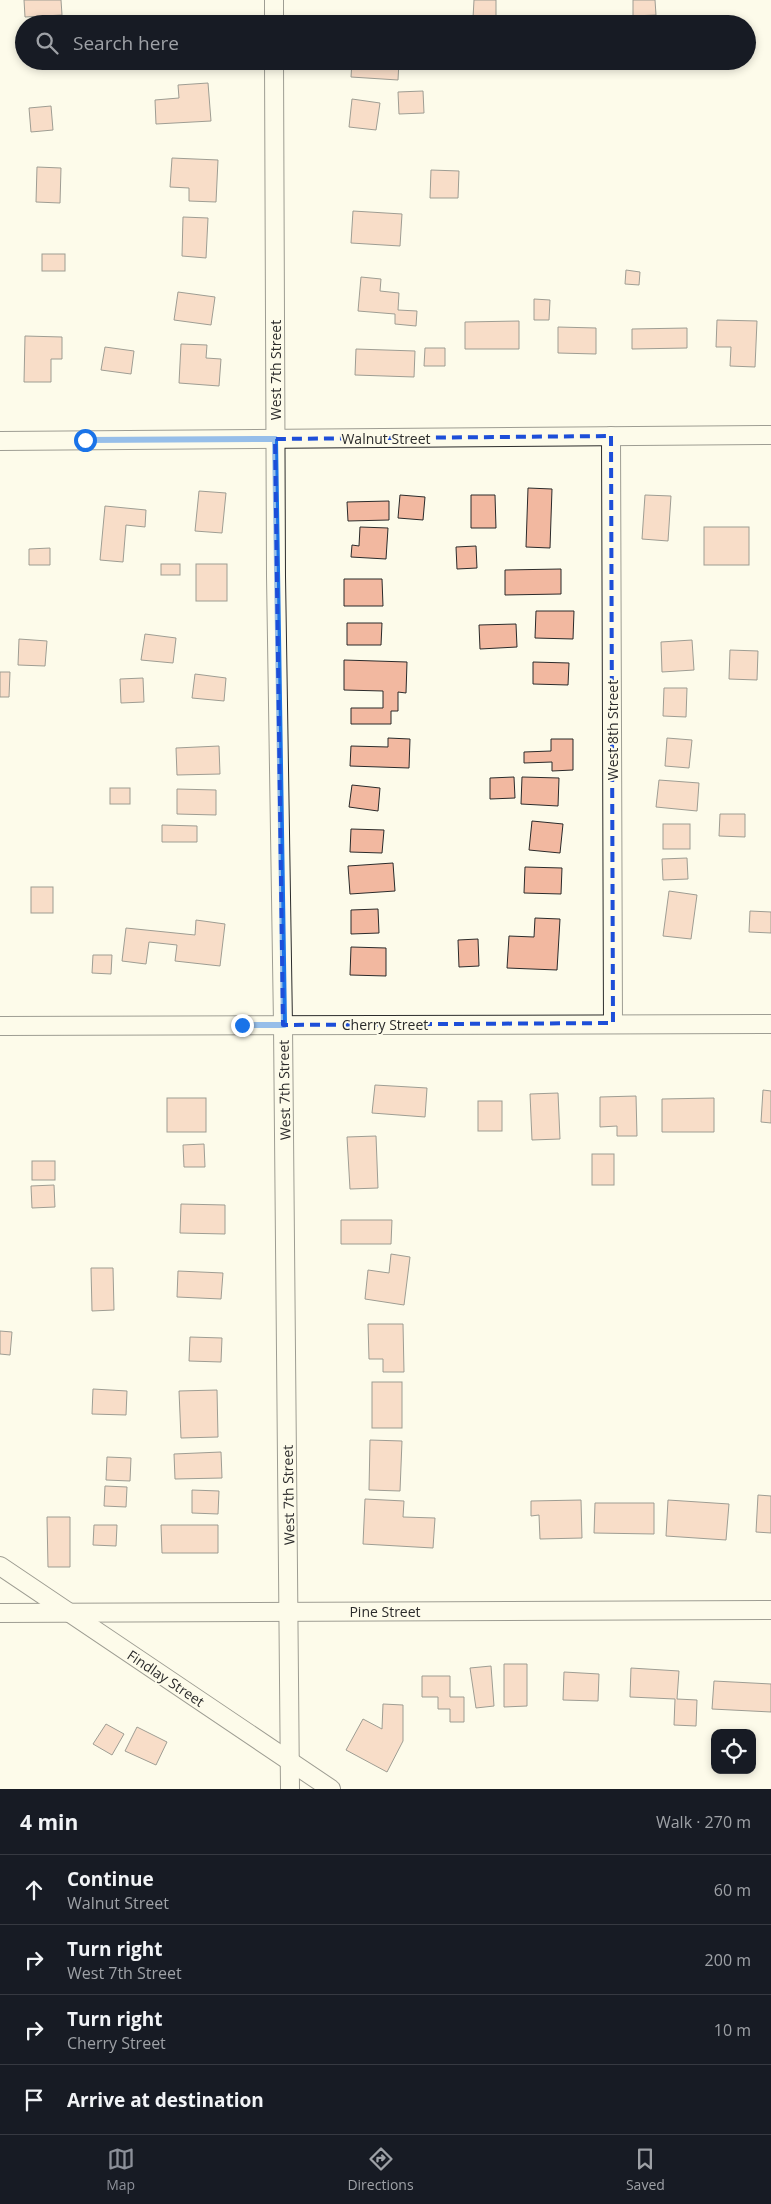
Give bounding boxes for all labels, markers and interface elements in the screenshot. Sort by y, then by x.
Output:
search box [15,15,756,70]
icon: search [33,29,61,57]
text: Search here [73,30,179,56]
street label: West 7th Street [266,320,285,420]
route start [74,429,97,452]
street label: Walnut Street [341,429,431,448]
street label: West 8th Street [603,680,622,780]
route end [231,1014,254,1037]
street label: Cherry Street [342,1015,428,1034]
street label: West 7th Street [274,1040,294,1140]
street label: West 7th Street [278,1445,298,1545]
street label: Pine Street [349,1602,421,1621]
street label: Findlay Street [124,1645,208,1711]
map controls [711,1729,756,1774]
button: locate [711,1729,756,1774]
text: 4 min [20,1808,78,1836]
text: Walk · 270 m [656,1811,751,1833]
text: Continue [67,1866,154,1892]
icon: ahead [20,1876,48,1904]
text: 60 m [714,1879,751,1901]
text: Walnut Street [67,1892,169,1914]
text: Turn right [67,1936,162,1962]
icon: right [20,1946,48,1974]
text: 200 m [705,1949,751,1971]
text: West 7th Street [67,1962,182,1984]
text: Turn right [67,2006,162,2032]
icon: right [20,2016,48,2044]
text: 10 m [714,2019,751,2041]
text: Cherry Street [67,2032,166,2054]
icon: arrive [20,2086,48,2114]
text: Arrive at destination [67,2087,264,2113]
tab: Map [106,2145,135,2194]
tab: Directions [347,2145,414,2194]
tab: Saved [626,2145,665,2194]

